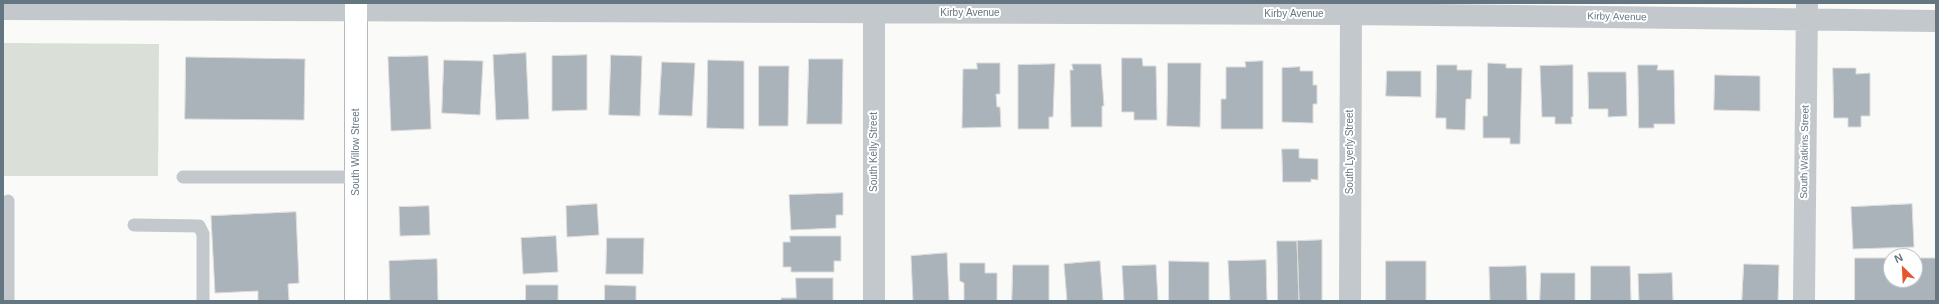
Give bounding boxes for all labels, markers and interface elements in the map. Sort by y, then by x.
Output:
street label: Kirby Avenue [940,7,1000,19]
street label: Kirby Avenue [1264,8,1324,20]
street label: Kirby Avenue [1587,10,1647,24]
street label: South Watkins Street [1798,105,1812,199]
street label: South Willow Street [350,108,362,196]
street label: South Lyerly Street [1344,110,1356,194]
street label: South Kelly Street [868,112,880,192]
north arrow [1883,248,1923,288]
text: N [1892,251,1905,265]

